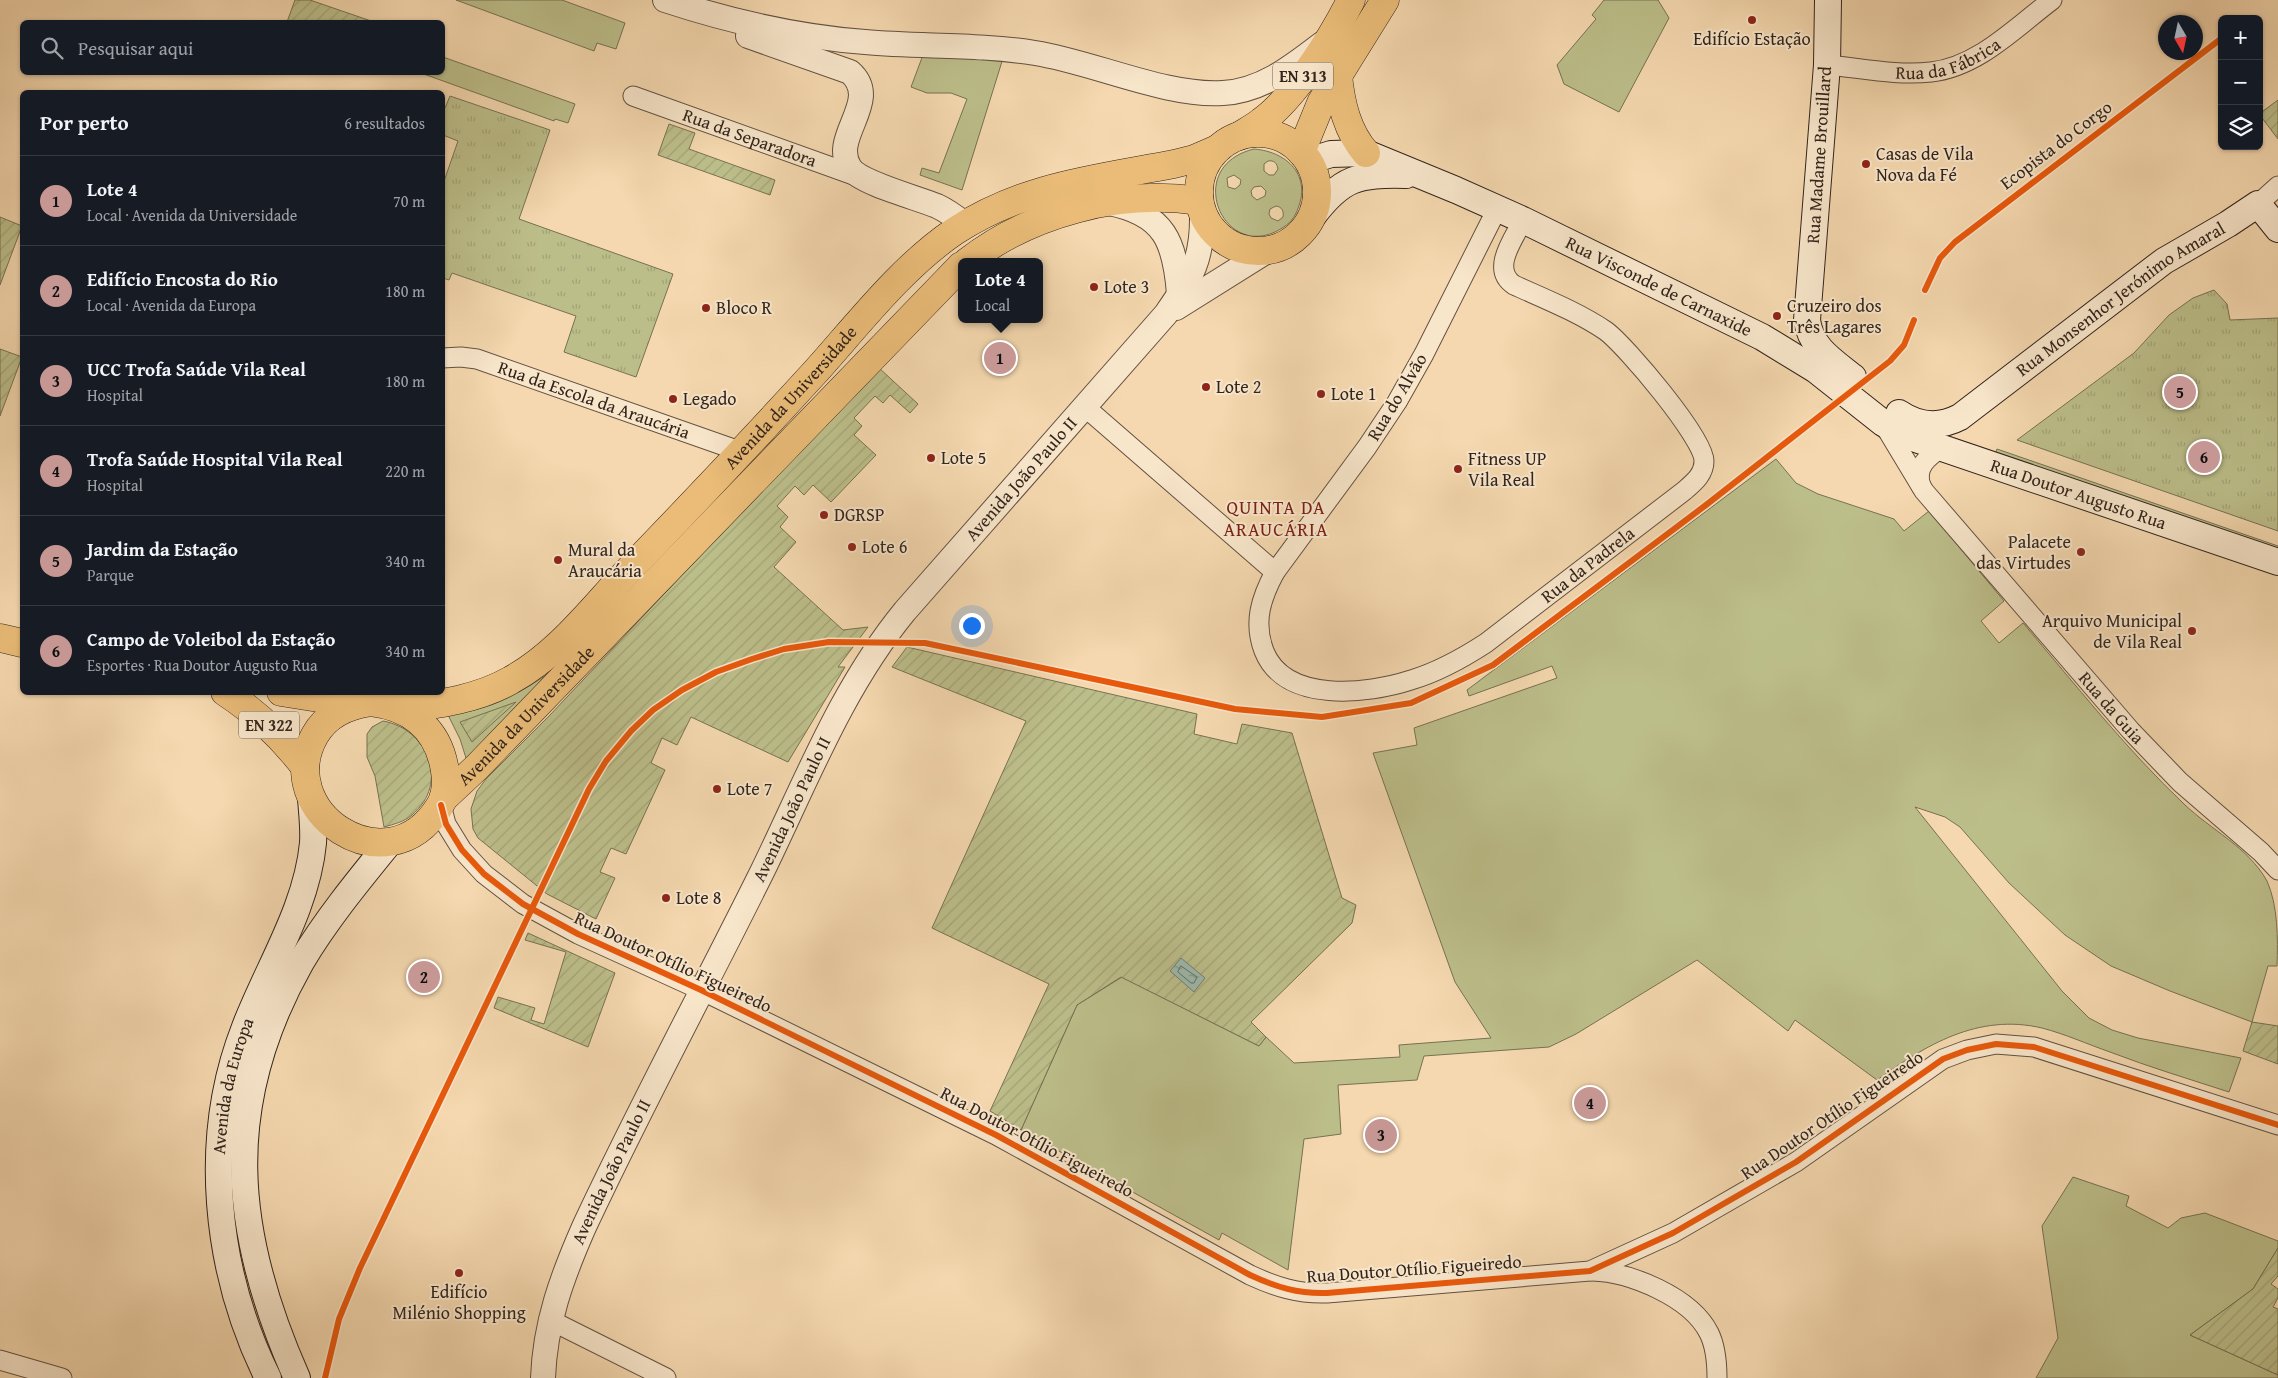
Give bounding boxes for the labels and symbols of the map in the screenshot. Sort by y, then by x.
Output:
marker: Edifício Estação [1746,14,1758,26]
north arrow [2158,15,2203,60]
place label: Edifício Estação [1693,25,1811,52]
street label: Rua da Fábrica [1895,30,2006,86]
road number: EN 313 [1273,62,1333,90]
street label: Rua Madame Brouillard [1799,65,1838,245]
street label: Ecopista do Corgo [1994,93,2117,196]
street label: Rua da Separadora [679,101,821,174]
place label: Casas de Vila Nova da Fé [1876,140,1974,188]
marker: Casas de Vila Nova da Fé [1860,158,1872,170]
street label: Rua Monsenhor Jerónimo Amaral [2010,215,2230,383]
street label: Rua Visconde de Carnaxide [1561,229,1757,343]
place label: Lote 3 [1104,273,1149,300]
marker: Lote 3 [1088,281,1100,293]
place label: Cruzeiro dos Três Lagares [1787,292,1882,340]
place label: Bloco R [716,294,773,321]
marker: Bloco R [700,302,712,314]
marker: Cruzeiro dos Três Lagares [1771,310,1783,322]
street label: Avenida da Universidade [718,319,863,475]
pin: 1 [984,339,1016,377]
street label: Rua do Alvão [1360,348,1433,446]
street label: Rua da Escola da Araucária [494,353,694,446]
place label: Lote 2 [1216,373,1261,400]
pin: 5 [2164,373,2196,411]
place label: Lote 1 [1331,380,1376,407]
marker: Lote 2 [1200,381,1212,393]
place label: Legado [683,385,736,412]
marker: Lote 1 [1315,388,1327,400]
marker: Legado [667,393,679,405]
street label: Avenida João Paulo II [958,410,1083,547]
pin: 6 [2188,438,2220,476]
place label: Lote 5 [941,444,986,471]
place label: Fitness UP Vila Real [1468,445,1547,493]
street label: Rua Doutor Augusto Rua [1987,451,2170,536]
marker: Lote 5 [925,452,937,464]
marker: Fitness UP Vila Real [1452,463,1464,475]
district label: QUINTA DA ARAUCÁRIA [1224,493,1328,543]
place label: DGRSP [834,501,884,528]
marker: DGRSP [818,509,830,521]
street label: Rua da Padrela [1535,520,1640,609]
place label: Palacete das Virtudes [1976,528,2071,576]
place label: Lote 6 [862,533,907,560]
place label: Mural da Araucária [568,536,642,584]
marker: Lote 6 [846,541,858,553]
marker: Palacete das Virtudes [2075,546,2087,558]
marker: Mural da Araucária [552,554,564,566]
place label: Arquivo Municipal de Vila Real [2042,607,2182,655]
your location [959,613,985,639]
marker: Arquivo Municipal de Vila Real [2186,625,2198,637]
street label: Avenida da Universidade [451,639,600,792]
street label: Rua da Guia [2072,665,2151,750]
road number: EN 322 [239,712,299,738]
street label: Avenida João Paulo II [745,732,837,886]
place label: Lote 7 [727,775,772,802]
marker: Lote 7 [711,783,723,795]
place label: Lote 8 [676,884,721,911]
marker: Lote 8 [660,892,672,904]
street label: Rua Doutor Otílio Figueiredo [570,904,777,1019]
pin: 2 [408,958,440,996]
street label: Avenida da Europa [205,1013,261,1155]
street label: Rua Doutor Otílio Figueiredo [1735,1043,1929,1186]
street label: Rua Doutor Otílio Figueiredo [936,1079,1139,1204]
pin: 4 [1574,1084,1606,1122]
street label: Avenida João Paulo II [564,1094,657,1248]
pin: 3 [1365,1116,1397,1154]
street label: Rua Doutor Otílio Figueiredo [1306,1248,1522,1289]
marker: Edifício Milénio Shopping [453,1267,465,1279]
place label: Edifício Milénio Shopping [392,1278,526,1326]

